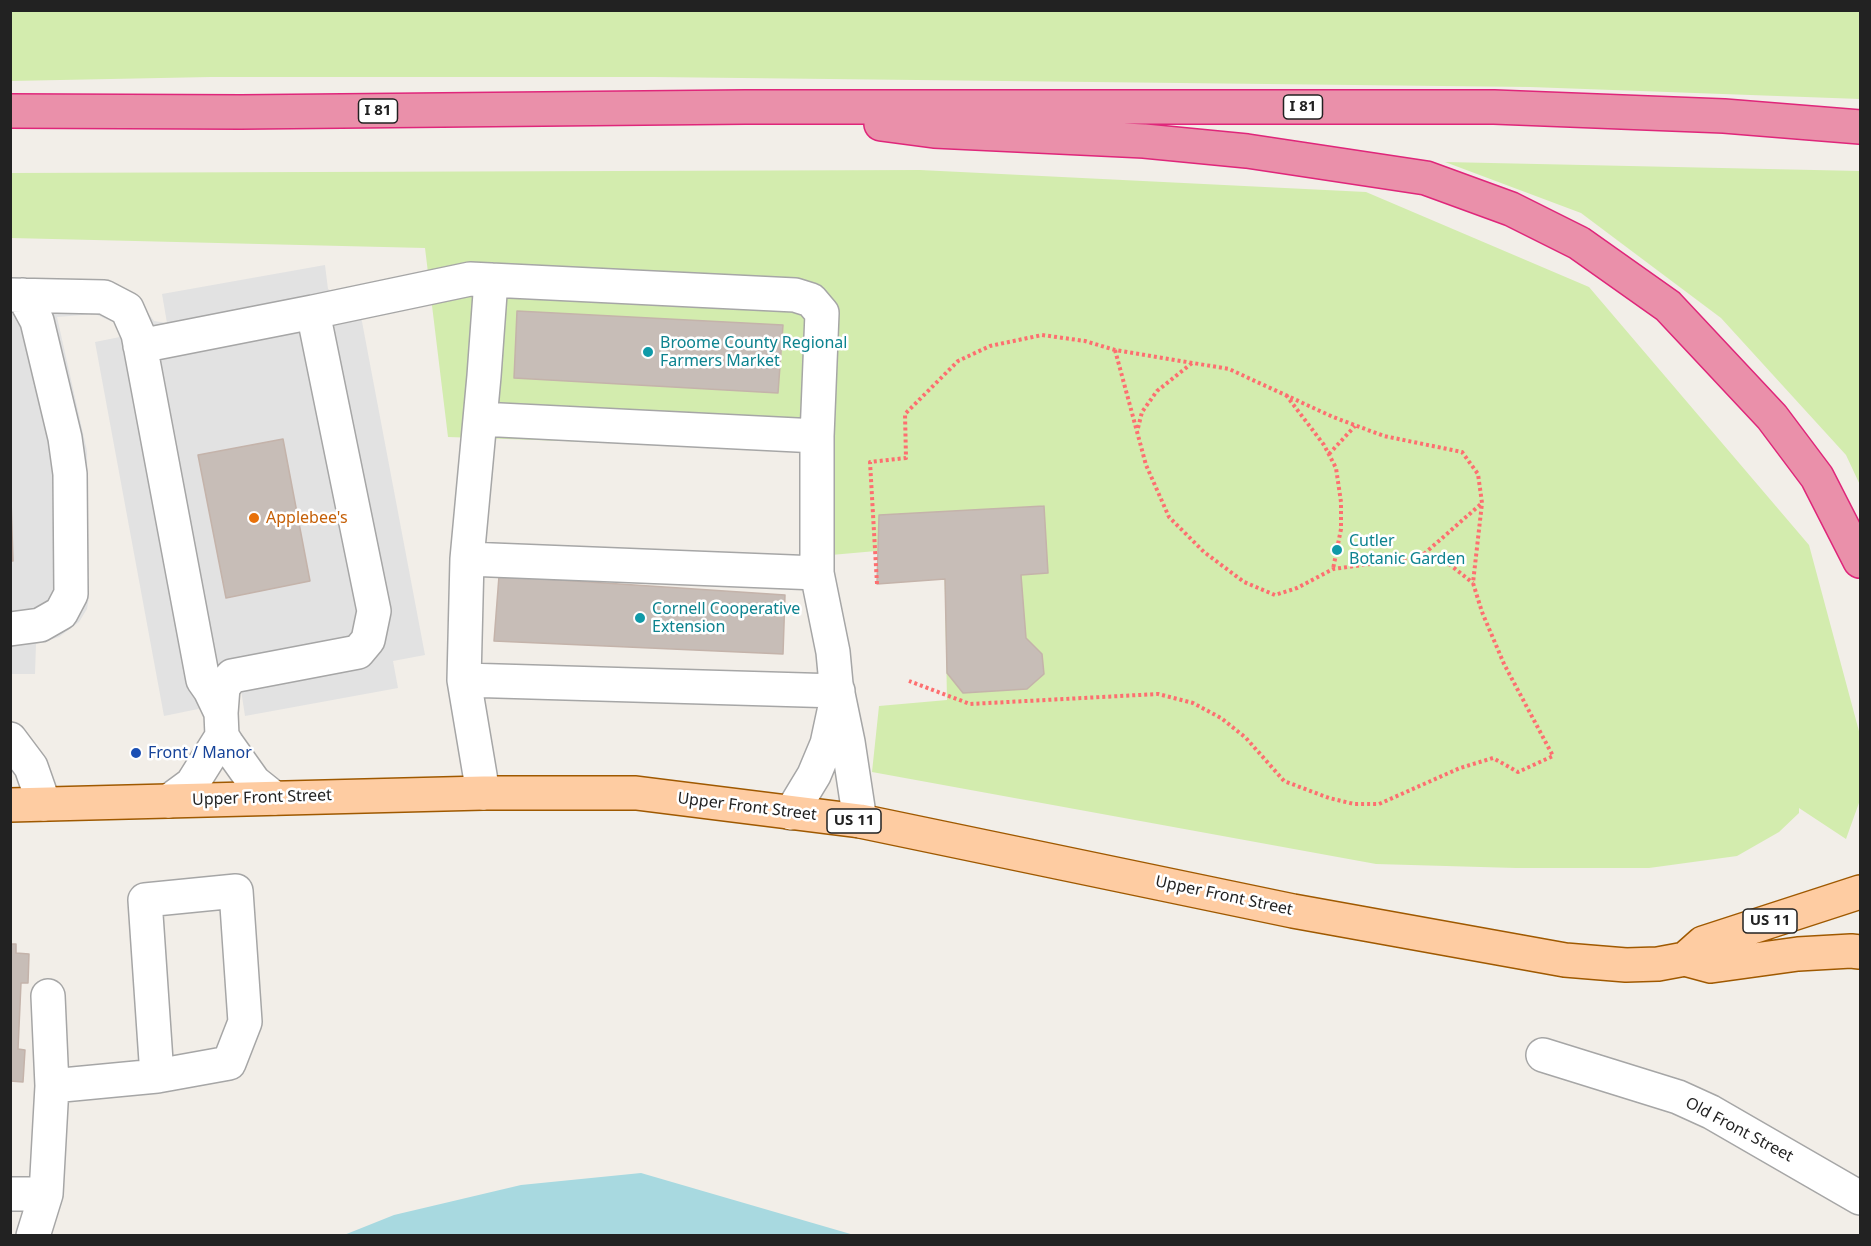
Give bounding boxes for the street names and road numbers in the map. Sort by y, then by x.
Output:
road number: I 81 [1284,95,1322,119]
road number: I 81 [358,99,398,123]
street label: Upper Front Street [192,786,332,810]
street label: Upper Front Street [676,789,818,825]
road number: US 11 [827,809,881,833]
street label: Upper Front Street [1154,872,1294,920]
road number: US 11 [1743,909,1797,933]
street label: Old Front Street [1682,1093,1796,1167]

